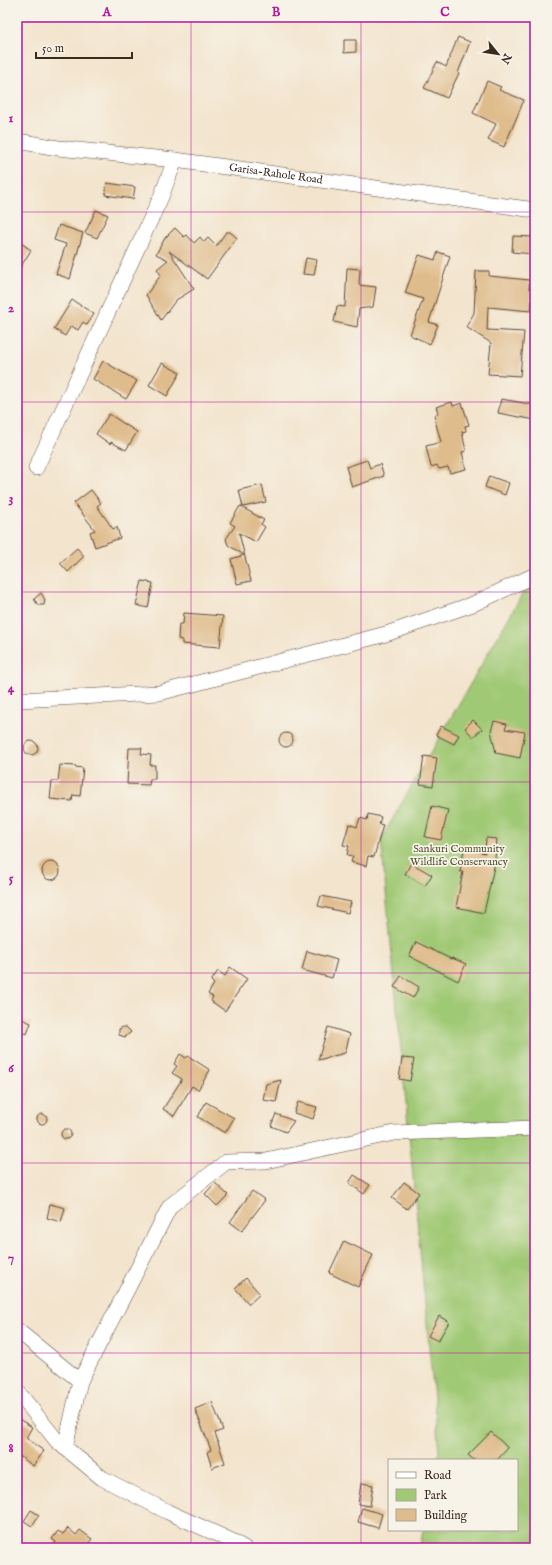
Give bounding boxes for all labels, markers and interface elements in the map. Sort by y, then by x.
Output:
text: A [102,4,113,21]
text: B [272,4,281,21]
text: C [440,4,450,21]
scale bar [36,34,132,60]
north arrow [478,34,518,74]
text: 50 m [42,41,64,56]
text: N [497,50,515,67]
text: 1 [9,110,14,127]
street label: Garisa-Rahole Road [228,161,324,187]
text: 2 [8,300,14,317]
text: 3 [9,490,14,507]
text: 4 [8,680,15,697]
park label: Sankuri Community Wildlife Conservancy [410,842,508,869]
text: 5 [9,870,14,887]
text: 6 [8,1060,14,1077]
text: 7 [8,1250,14,1267]
text: 8 [8,1440,14,1457]
legend [388,1459,518,1531]
text: Road [424,1468,452,1483]
text: Park [424,1488,447,1503]
text: Building [424,1508,468,1523]

